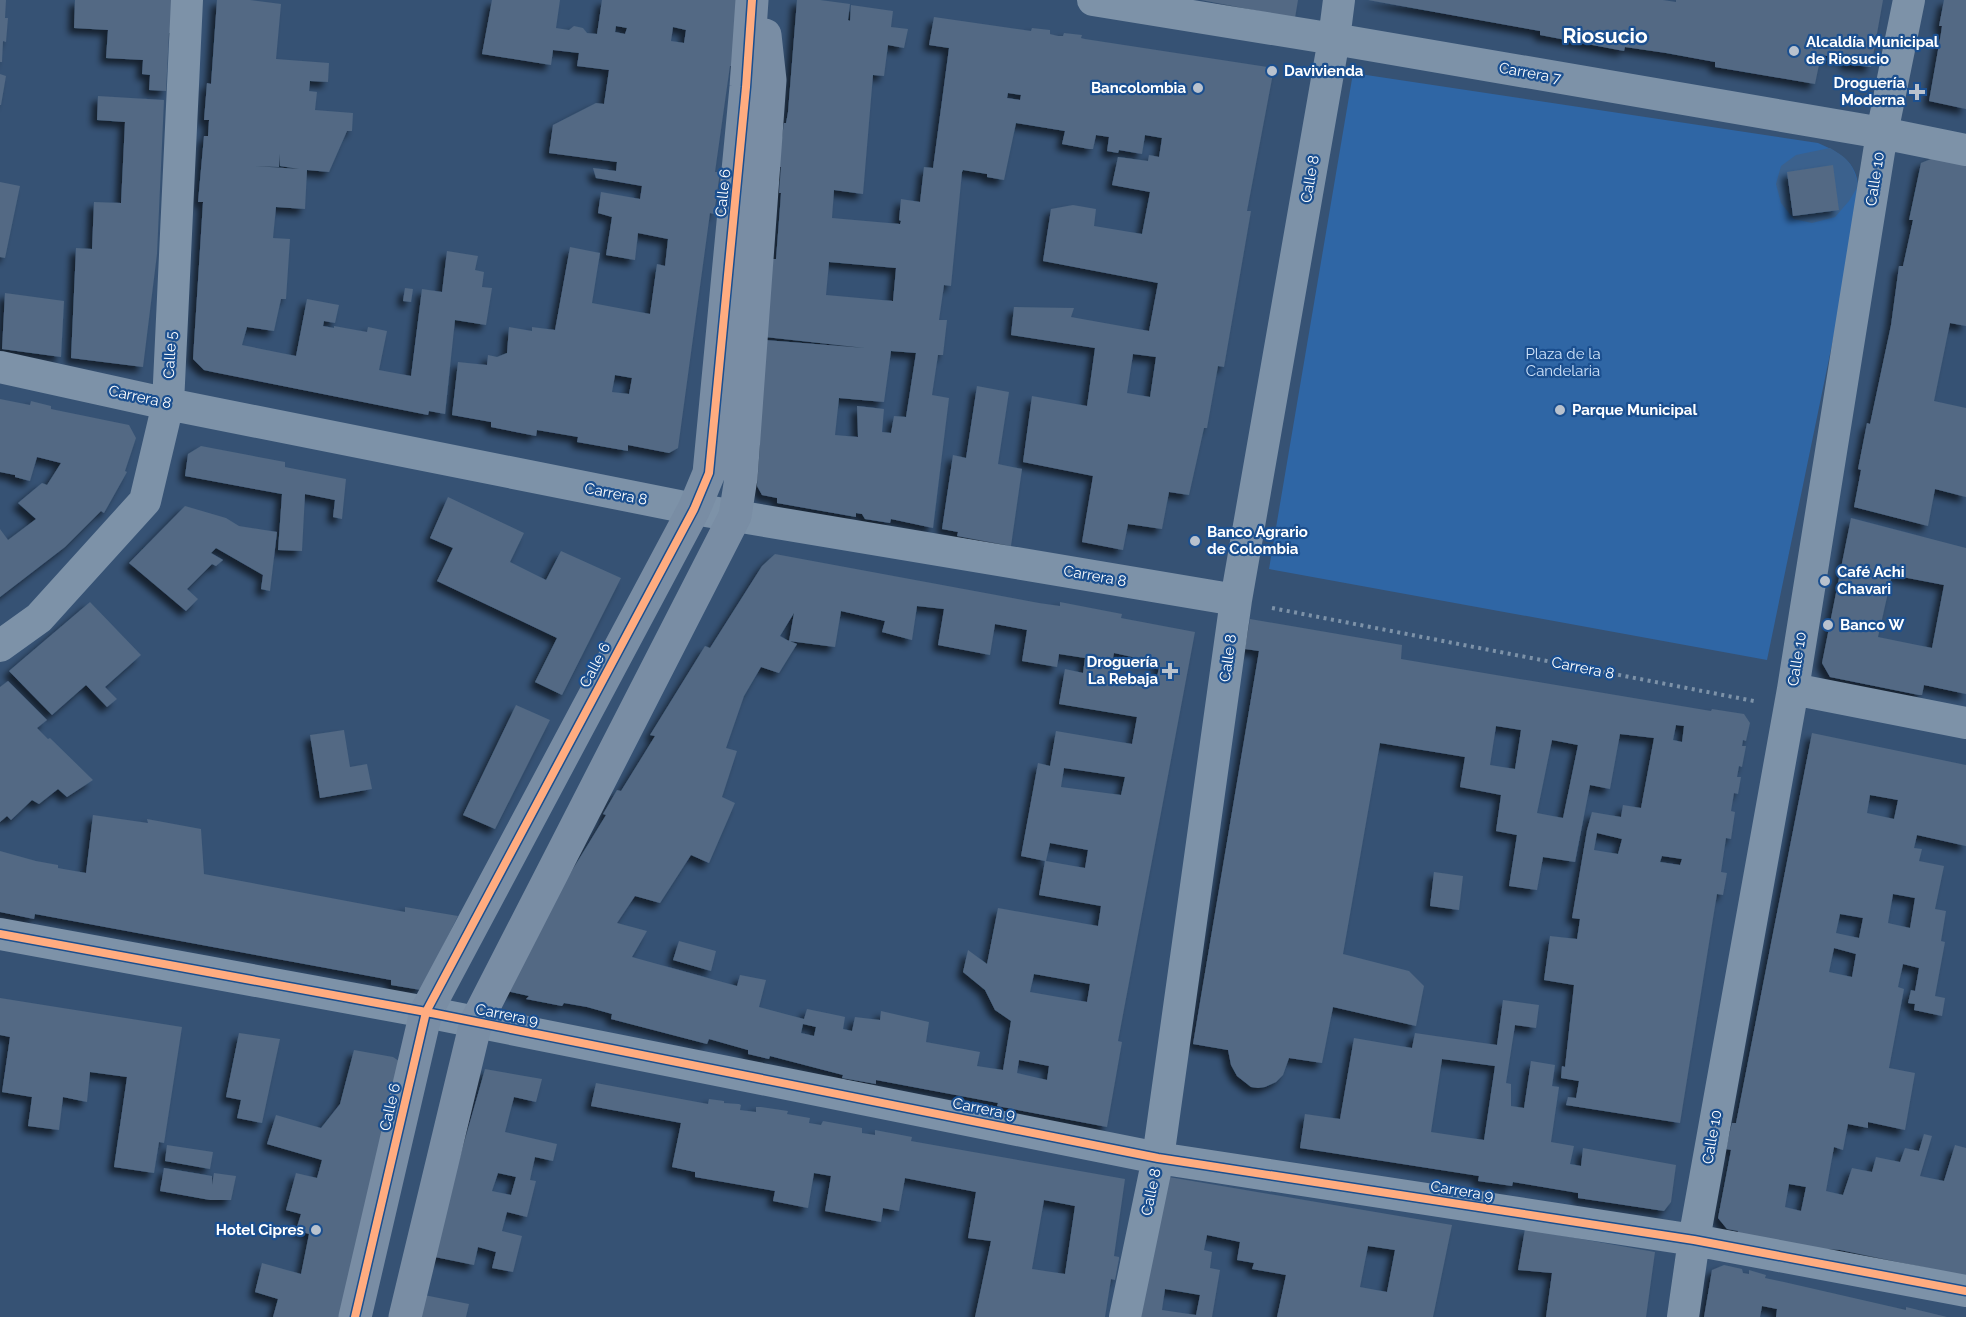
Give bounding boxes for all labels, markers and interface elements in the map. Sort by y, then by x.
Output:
district label: Riosucio [1562,23,1648,48]
place label: Alcaldía Municipal de Riosucio [1806,33,1939,68]
marker: Alcaldía Municipal de Riosucio [1787,44,1801,58]
street label: Carrera 7 [1498,59,1562,87]
place label: Davivienda [1284,62,1364,80]
marker: Davivienda [1265,64,1279,78]
place label: Droguería Moderna [1833,74,1905,109]
place label: Bancolombia [1091,79,1186,97]
marker: Bancolombia [1191,81,1205,95]
marker: Droguería Moderna [1910,85,1924,99]
street label: Calle 10 [1862,151,1888,207]
street label: Calle 8 [1297,154,1323,204]
street label: Calle 6 [712,168,734,218]
street label: Calle 5 [160,331,180,379]
park label: Plaza de la Candelaria [1525,345,1601,380]
street label: Carrera 8 [107,382,173,412]
place label: Parque Municipal [1572,401,1697,419]
marker: Parque Municipal [1553,403,1567,417]
street label: Carrera 8 [583,479,649,509]
place label: Banco Agrario de Colombia [1207,523,1308,558]
marker: Banco Agrario de Colombia [1188,534,1202,548]
street label: Carrera 8 [1062,562,1128,590]
place label: Café Achi Chavari [1837,563,1905,598]
marker: Café Achi Chavari [1818,574,1832,588]
place label: Banco W [1840,616,1904,634]
marker: Banco W [1821,618,1835,632]
street label: Calle 10 [1784,631,1810,687]
street label: Calle 8 [1216,633,1240,683]
street label: Calle 6 [576,639,614,691]
place label: Droguería La Rebaja [1086,653,1158,688]
street label: Carrera 8 [1550,653,1616,683]
marker: Droguería La Rebaja [1163,664,1177,678]
street label: Carrera 9 [474,1000,540,1030]
street label: Calle 6 [376,1081,404,1133]
street label: Carrera 9 [951,1094,1017,1124]
street label: Calle 10 [1698,1108,1726,1166]
street label: Calle 8 [1137,1166,1165,1217]
street label: Carrera 9 [1429,1177,1495,1205]
place label: Hotel Cipres [216,1221,304,1239]
marker: Hotel Cipres [309,1223,323,1237]

